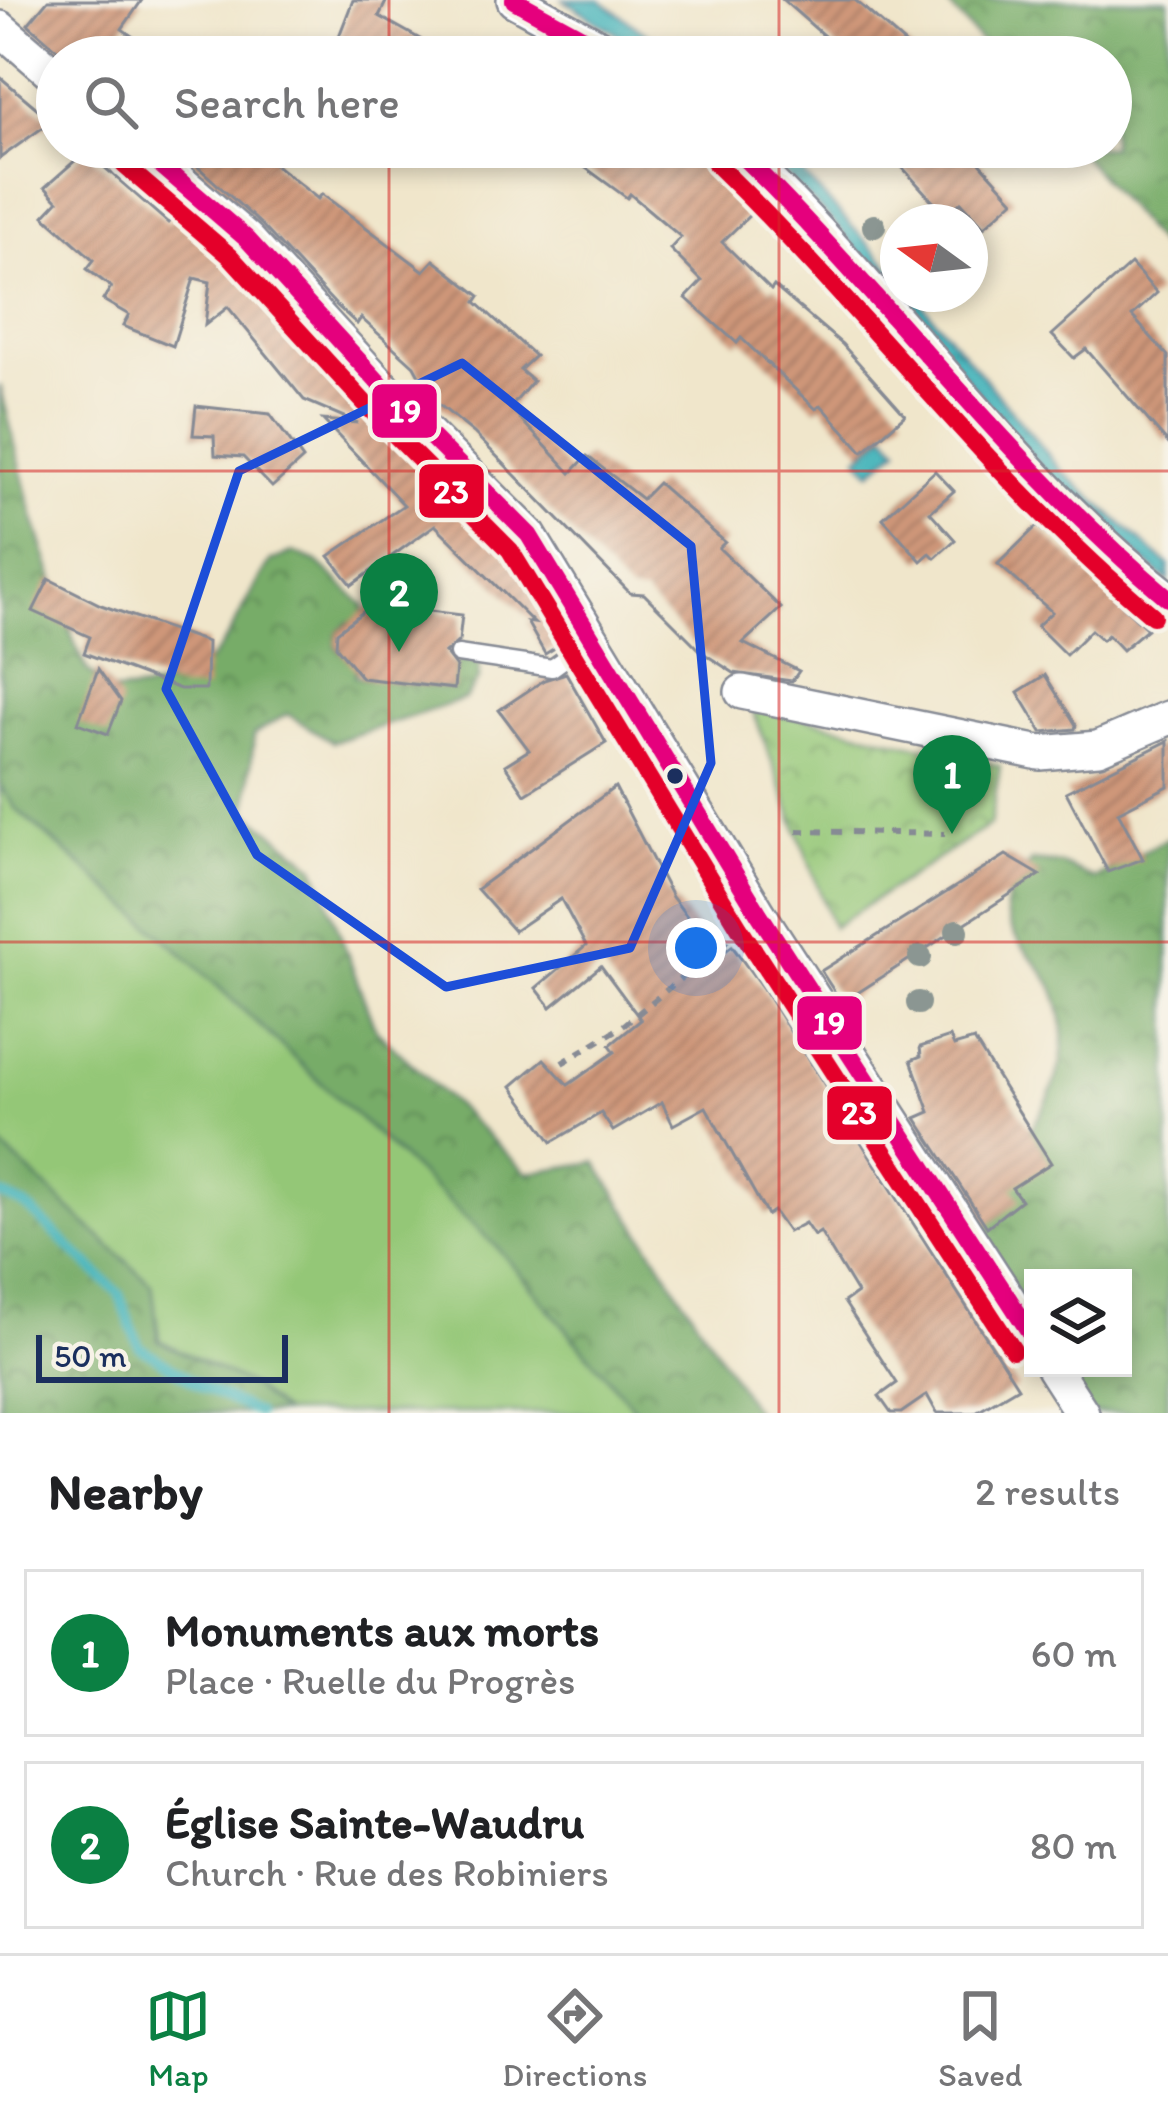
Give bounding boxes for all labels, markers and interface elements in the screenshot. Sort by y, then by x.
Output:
search box [36,36,1132,168]
icon: search [78,69,144,135]
text: Search here [174,75,400,129]
north arrow [880,204,988,312]
line badge: 19 [370,382,439,440]
text: 19 [389,391,421,430]
line badge: 23 [417,462,486,520]
text: 23 [433,472,469,511]
pin: 2 [360,553,438,652]
pin: 1 [913,735,991,834]
unlabelled marker [664,765,686,787]
your location [666,918,726,978]
line badge: 19 [795,994,864,1052]
text: 19 [813,1003,845,1042]
line badge: 23 [825,1084,894,1142]
text: 23 [841,1093,877,1132]
map controls [1024,1269,1132,1377]
button: layers [1024,1269,1132,1377]
scale bar [36,1329,288,1382]
text: 50 m [54,1336,127,1375]
text: Nearby [48,1461,203,1522]
text: 2 results [975,1468,1120,1515]
text: Monuments aux morts [165,1603,599,1657]
text: 1 [81,1630,99,1677]
text: 60 m [1031,1630,1117,1677]
text: Place · Ruelle du Progrès [165,1657,575,1704]
text: Église Sainte-Waudru [165,1795,584,1849]
text: 2 [80,1822,100,1869]
text: 80 m [1030,1822,1117,1869]
text: Church · Rue des Robiniers [165,1849,609,1896]
tab: Map [145,1983,211,2094]
tab: Directions [502,1983,647,2094]
tab: Saved [938,1983,1023,2094]

